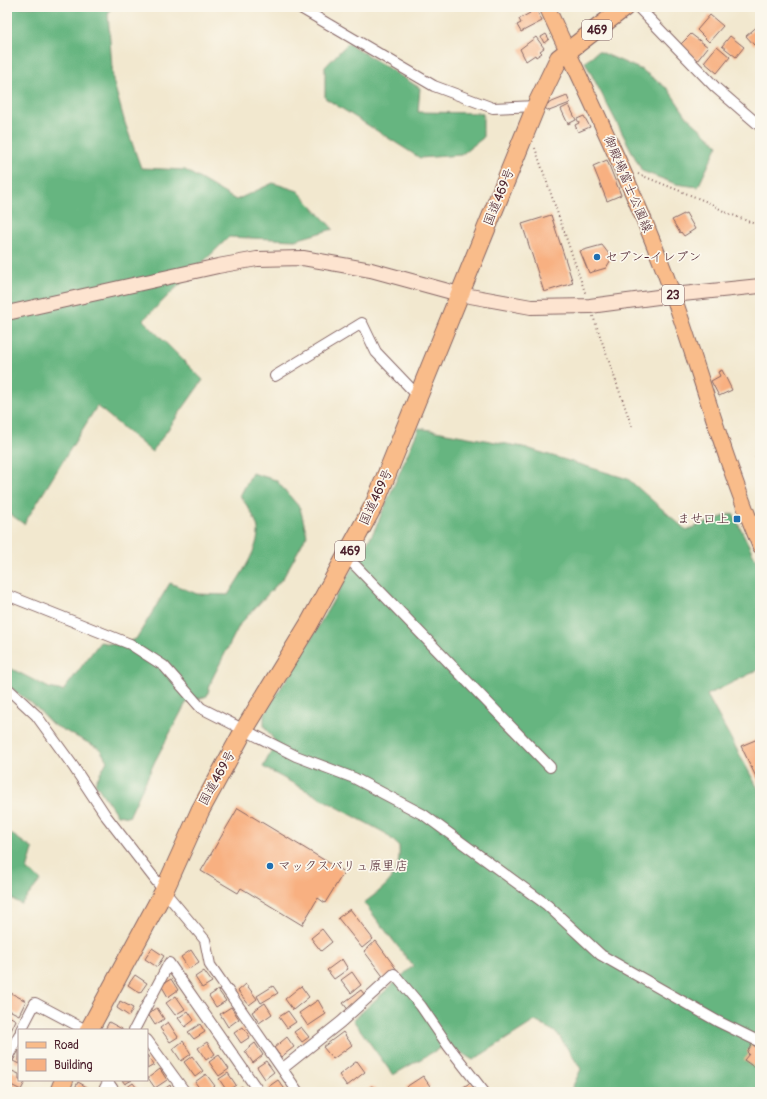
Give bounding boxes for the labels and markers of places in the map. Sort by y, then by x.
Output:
place label: セブン-イレブン [605,249,702,265]
marker: セブン-イレブン [592,252,602,262]
place label: ませ口上 [677,511,729,527]
marker: ませ口上 [732,514,742,524]
place label: マックスバリュ原里店 [278,858,408,874]
marker: マックスバリュ原里店 [265,861,275,871]

